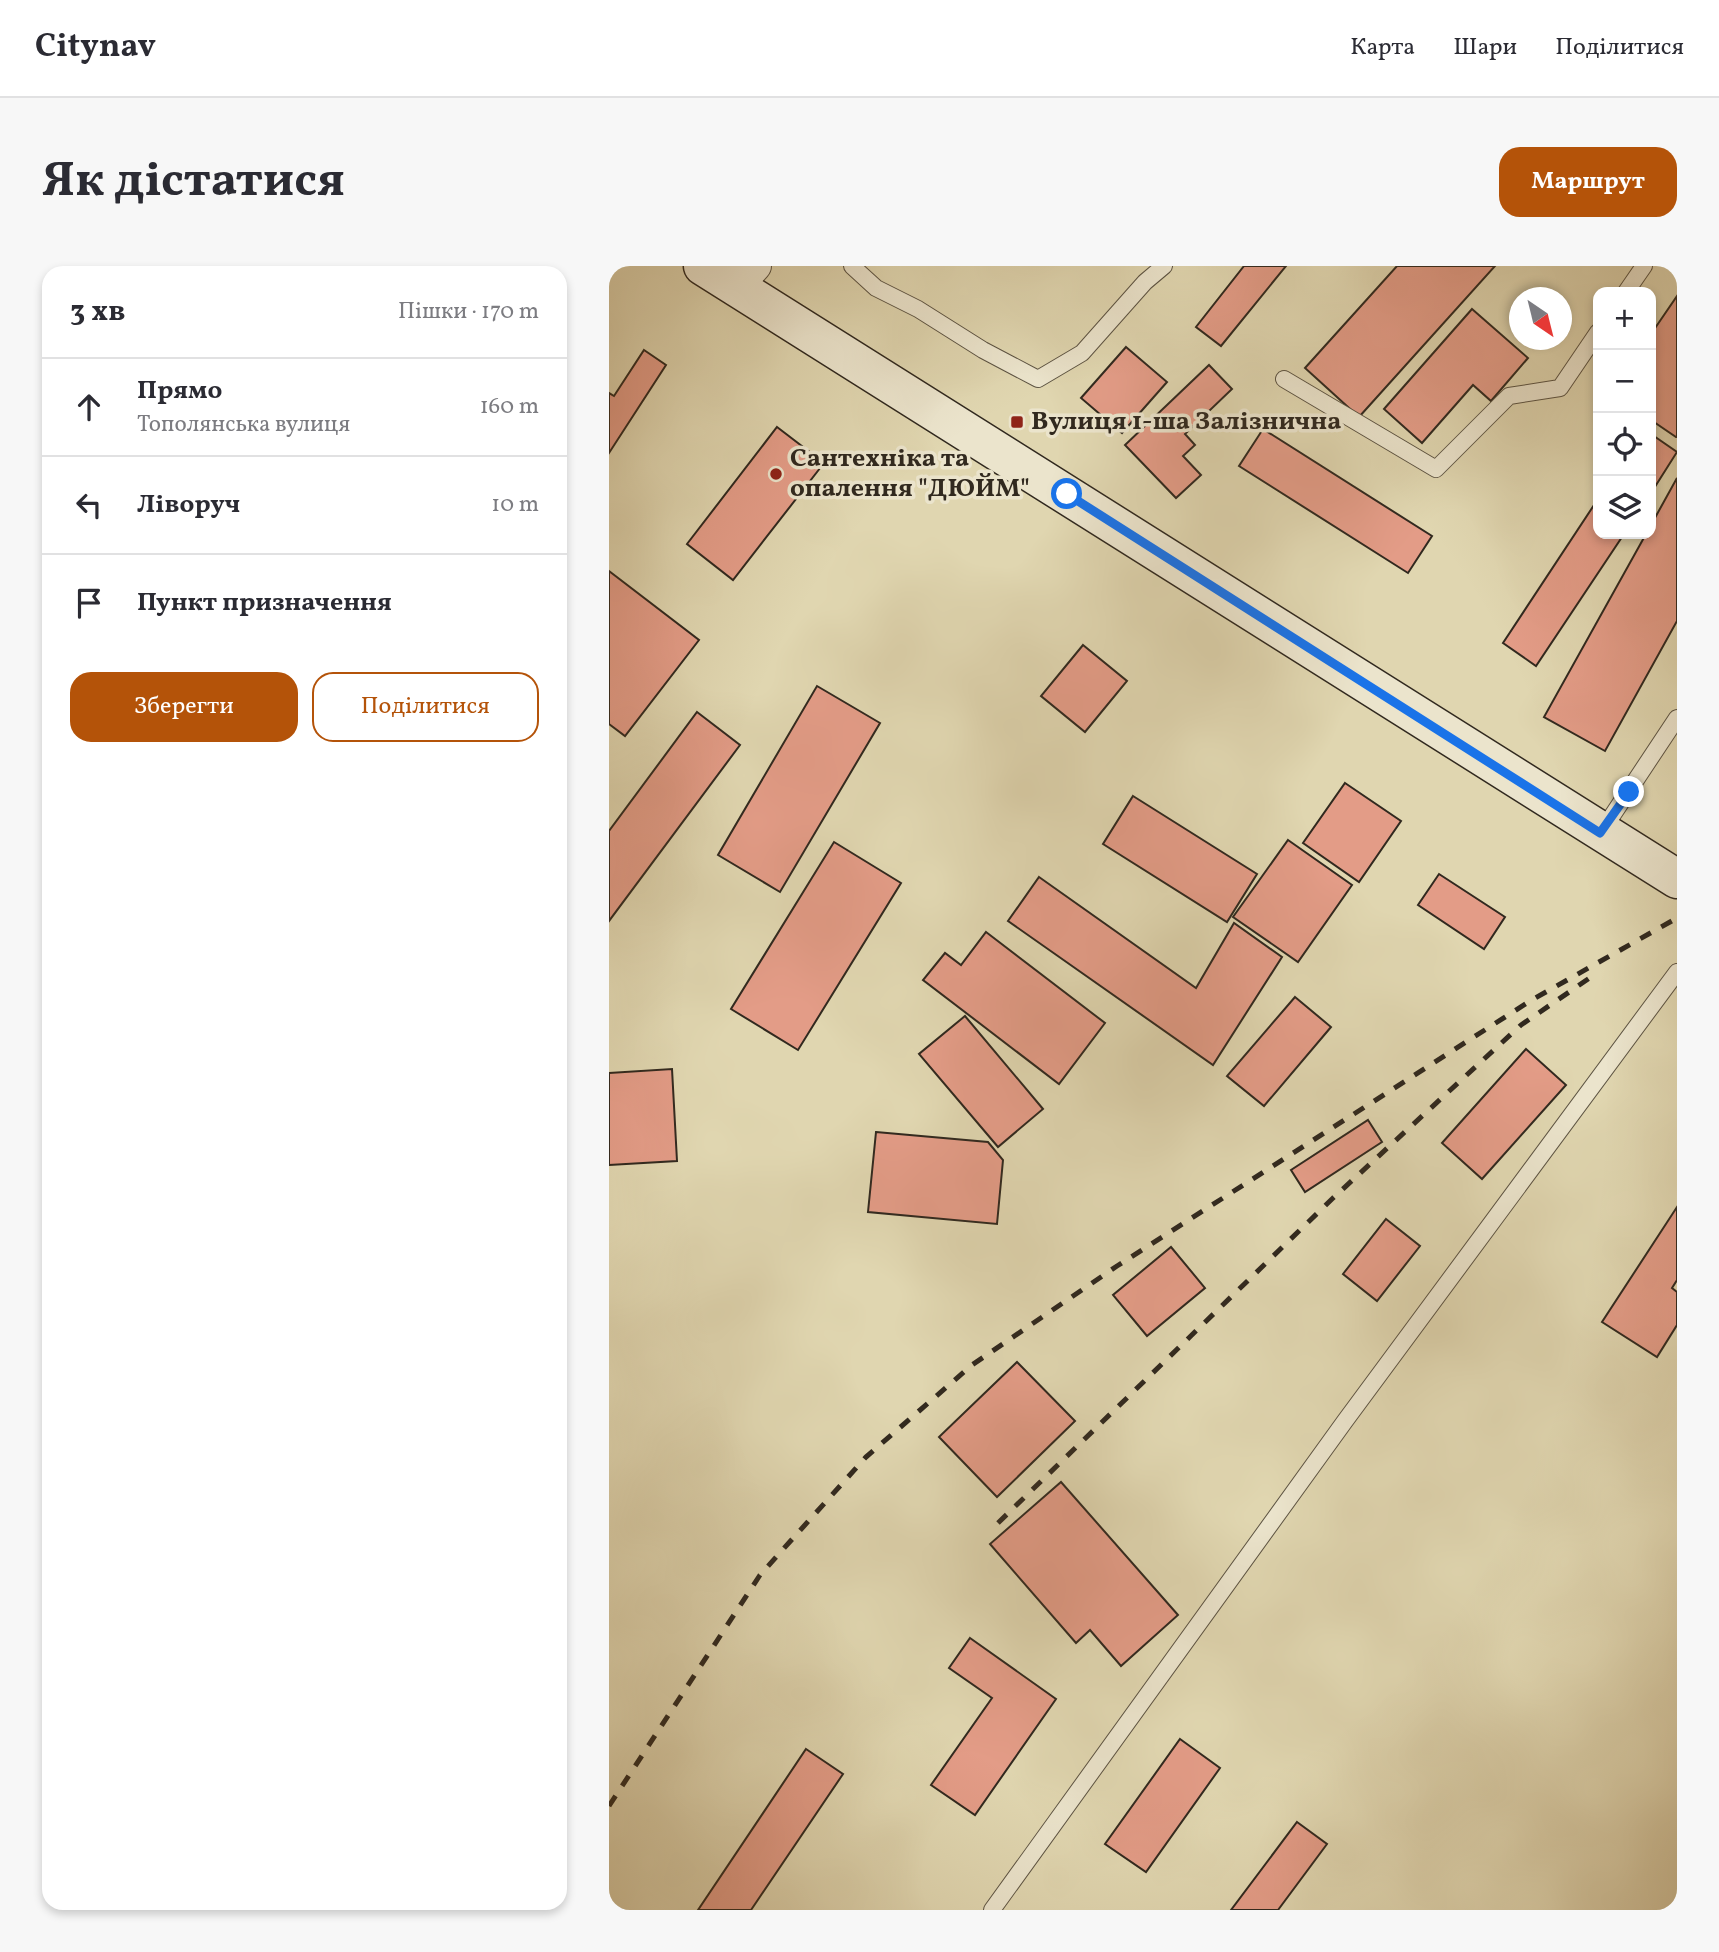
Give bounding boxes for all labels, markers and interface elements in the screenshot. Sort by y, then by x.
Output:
text: Citynav [35,25,156,71]
text: Карта [1350,31,1415,65]
text: Шари [1453,31,1517,65]
text: Поділитися [1555,31,1684,65]
button: Маршрут [1499,147,1677,217]
text: Як дістатися [42,148,345,217]
north arrow [1509,287,1572,350]
map controls [1593,287,1656,539]
button: + [1593,287,1656,350]
text: 3 хв [70,291,126,333]
text: Пішки · 170 m [398,296,539,328]
button: − [1593,350,1656,413]
text: Прямо [137,373,222,409]
icon: ahead [70,388,108,426]
text: 160 m [480,391,539,423]
place label: Вулиця 1-ша Залізнична [1031,404,1341,440]
text: Тополянська вулиця [137,409,350,441]
button: locate [1593,413,1656,476]
marker: Вулиця 1-ша Залізнична [1009,414,1025,430]
place label: Сантехніка та опалення "ДЮЙМ" [790,441,1030,507]
marker: Сантехніка та опалення "ДЮЙМ" [768,466,784,482]
button: layers [1593,476,1656,539]
route start [1051,478,1082,509]
icon: left [70,486,108,524]
text: Ліворуч [137,487,240,523]
text: 10 m [491,489,539,521]
icon: arrive [70,584,108,622]
text: Пункт призначення [137,585,392,621]
button: Зберегти [70,672,298,742]
button: Поділитися [312,672,539,742]
route end [1613,776,1644,807]

